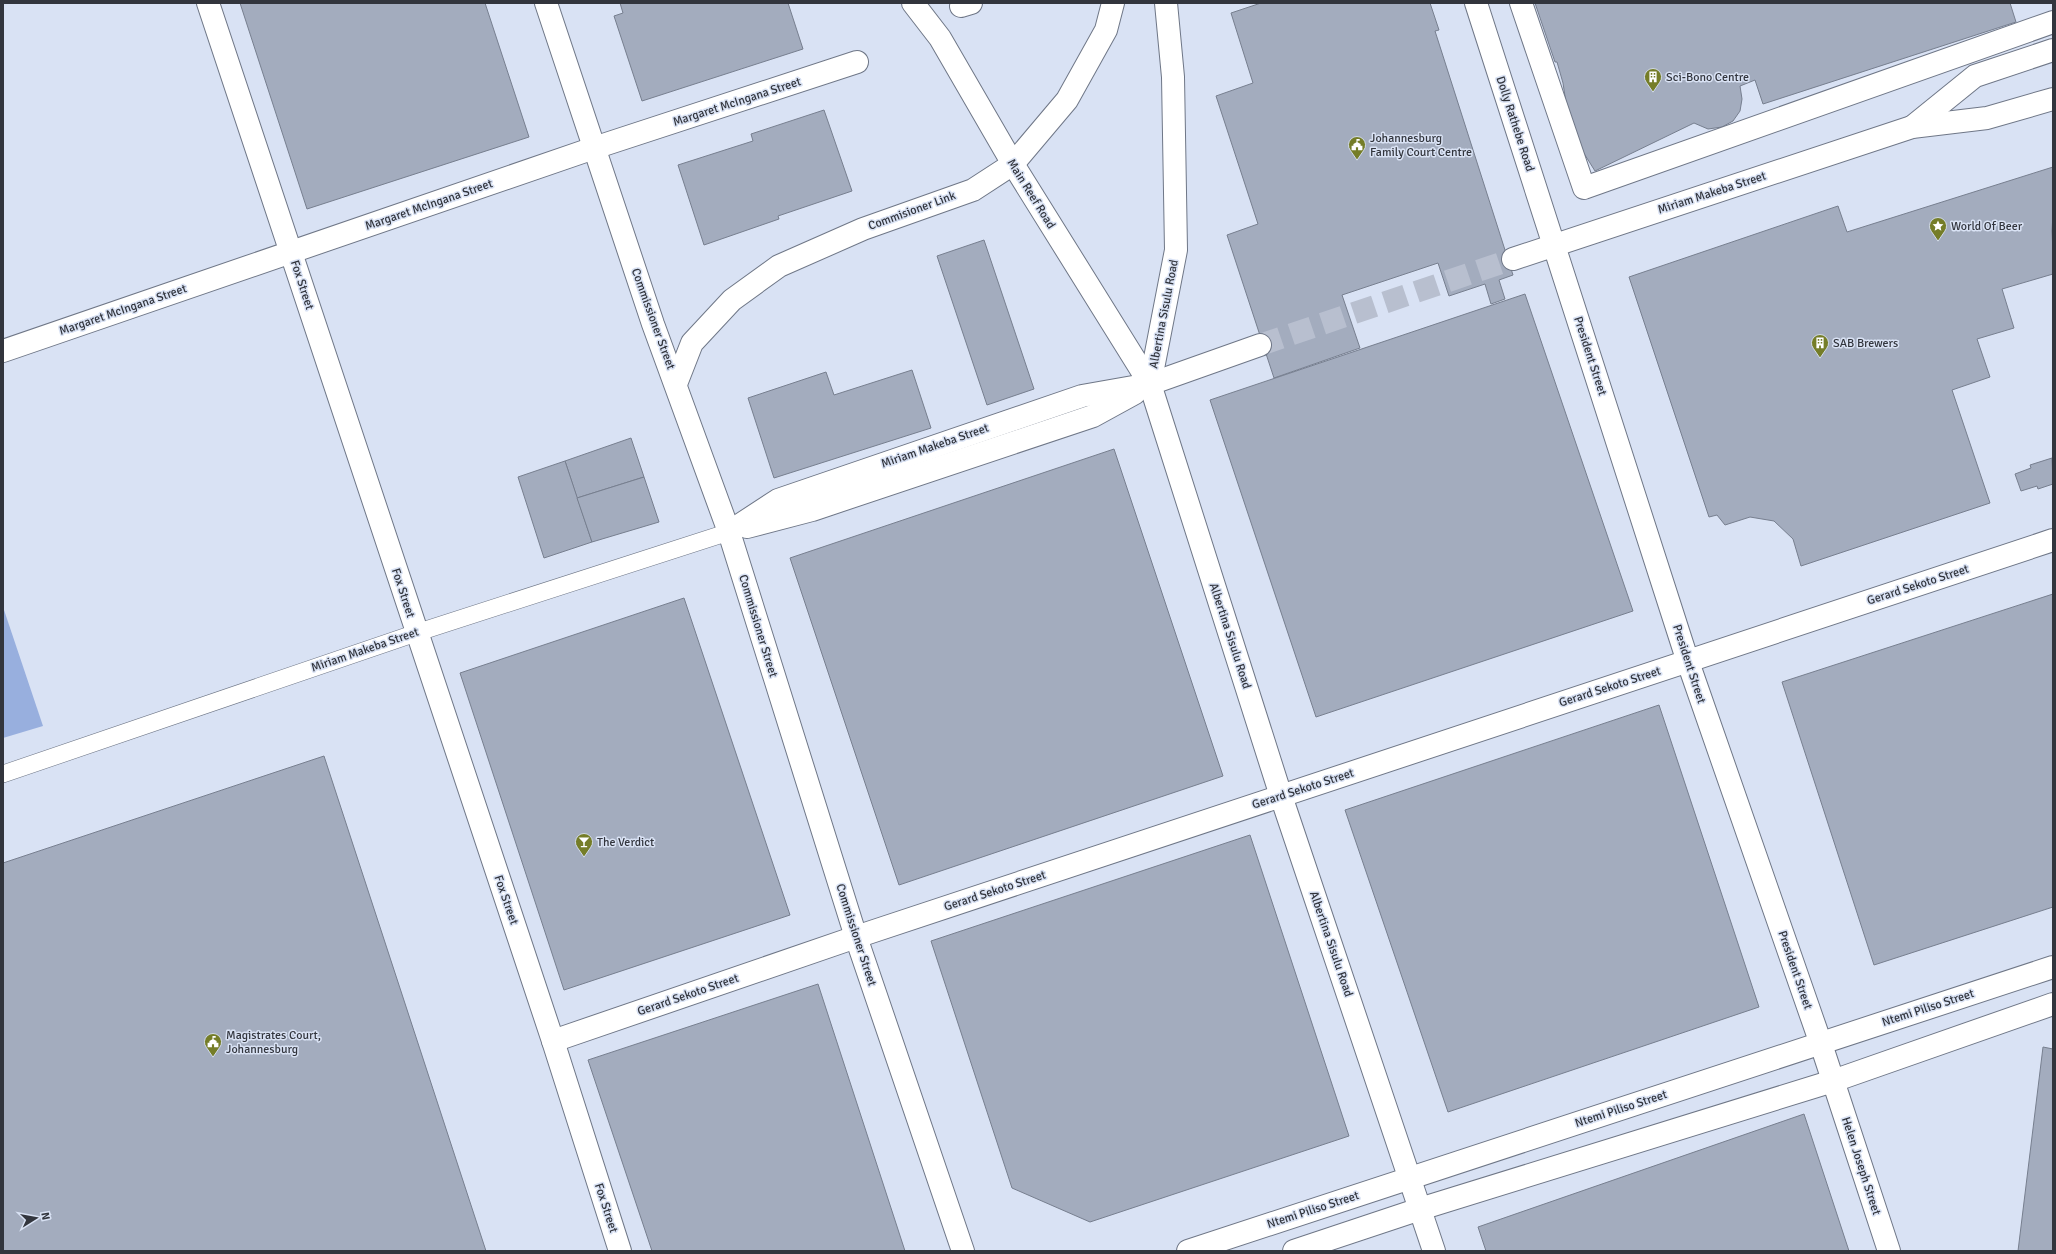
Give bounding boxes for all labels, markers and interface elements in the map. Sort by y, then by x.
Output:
building icon: Sci-Bono Centre [1643,67,1663,92]
place label: Sci-Bono Centre [1666,70,1749,85]
street label: Margaret McIngana Street [671,74,803,130]
street label: Dolly Rathebe Road [1492,74,1538,174]
place label: Johannesburg Family Court Centre [1370,131,1472,160]
public building icon: Johannesburg Family Court Centre [1347,135,1367,160]
street label: Main Reef Road [1004,156,1058,232]
street label: Miriam Makeba Street [1656,168,1768,218]
street label: Margaret McIngana Street [363,176,495,234]
street label: Commisioner Link [866,188,958,234]
place icon: World Of Beer [1928,216,1948,241]
place label: World Of Beer [1951,219,2023,234]
street label: Fox Street [287,258,317,312]
street label: Albertina Sisulu Road [1146,258,1182,370]
street label: Commissioner Street [628,266,678,372]
street label: Margaret McIngana Street [57,281,189,339]
street label: President Street [1570,315,1610,397]
building icon: SAB Brewers [1810,333,1830,358]
place label: SAB Brewers [1833,336,1898,351]
street label: Miriam Makeba Street [879,421,991,471]
street label: Gerard Sekoto Street [1865,561,1971,609]
street label: Fox Street [388,566,418,620]
street label: Commissioner Street [735,573,781,679]
street label: Albertina Sisulu Road [1206,581,1254,691]
street label: President Street [1669,623,1709,705]
street label: Miriam Makeba Street [309,625,421,675]
street label: Gerard Sekoto Street [1557,663,1663,711]
street label: Gerard Sekoto Street [1250,765,1356,813]
bar icon: The Verdict [574,832,594,857]
place label: The Verdict [597,835,654,850]
street label: Gerard Sekoto Street [942,867,1048,915]
street label: Fox Street [491,873,521,927]
street label: Commissioner Street [832,882,880,988]
street label: Albertina Sisulu Road [1306,889,1356,999]
street label: President Street [1775,929,1815,1011]
street label: Gerard Sekoto Street [635,971,741,1019]
street label: Ntemi Piliso Street [1880,986,1976,1030]
place label: Magistrates Court, Johannesburg [226,1028,321,1057]
public building icon: Magistrates Court, Johannesburg [203,1032,223,1057]
street label: Ntemi Piliso Street [1573,1087,1669,1131]
street label: Helen Joseph Street [1838,1115,1884,1217]
street label: Fox Street [591,1181,621,1235]
street label: Ntemi Piliso Street [1265,1188,1361,1232]
north arrow [16,1198,56,1238]
text: N [38,1211,52,1221]

